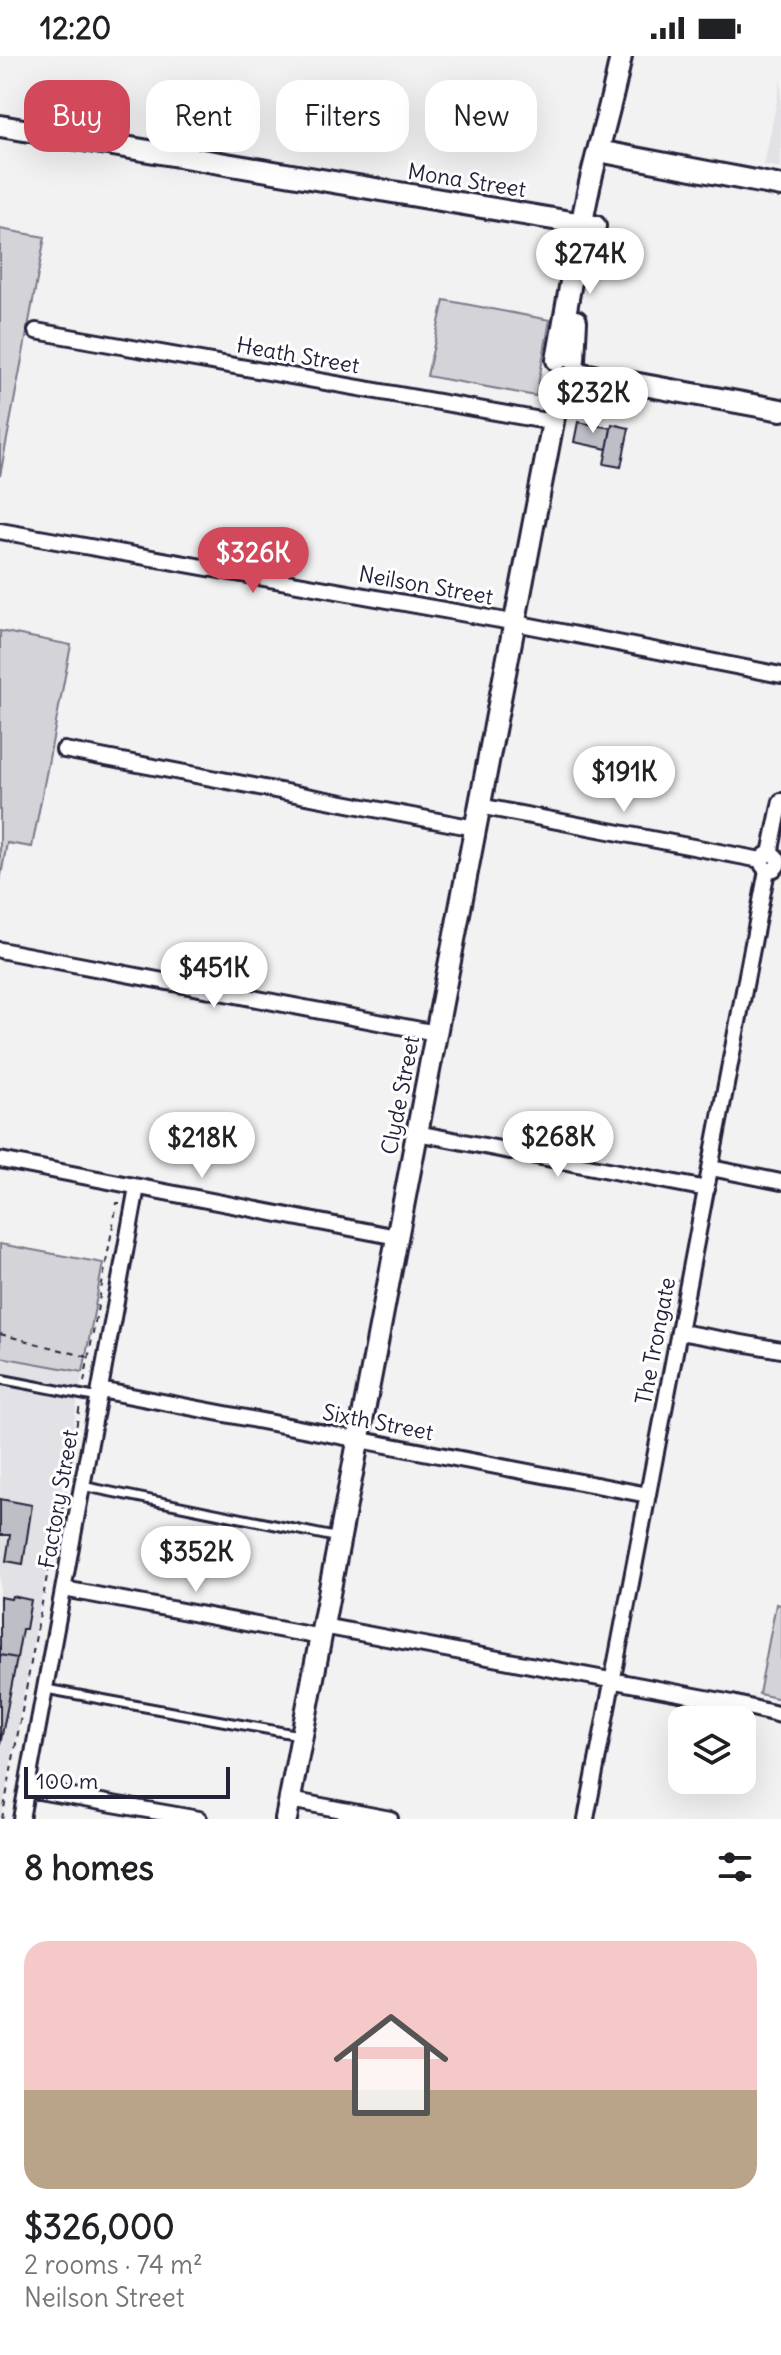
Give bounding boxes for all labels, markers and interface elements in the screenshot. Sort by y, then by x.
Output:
text: 12:20 [40,9,111,47]
chip: Buy [24,80,130,152]
chip: Rent [146,80,260,152]
chip: Filters [276,80,409,152]
chip: New [425,80,537,152]
street label: Mona Street [406,157,528,203]
pin: $274K [534,228,646,296]
text: $274K [554,237,626,270]
street label: Heath Street [234,330,362,380]
pin: $232K [537,367,649,435]
text: $232K [556,376,630,409]
pin: $326K [197,527,309,595]
text: $326K [216,536,290,569]
street label: Neilson Street [357,559,495,611]
pin: $191K [568,746,680,814]
text: $191K [591,755,657,788]
pin: $451K [158,942,270,1010]
text: $451K [179,951,249,984]
street label: Clyde Street [375,1033,425,1157]
pin: $268K [502,1111,614,1179]
pin: $218K [146,1112,258,1180]
text: $268K [521,1120,595,1153]
text: $218K [167,1121,237,1154]
street label: The Trongate [629,1275,681,1407]
street label: Sixth Street [320,1398,436,1446]
street label: Factory Street [32,1427,84,1571]
pin: $352K [140,1526,252,1594]
text: $352K [159,1535,233,1568]
map controls [668,1706,756,1794]
button: layers [668,1706,756,1794]
scale bar [24,1763,230,1799]
text: 100 m [36,1767,98,1795]
icon: filters [713,1845,757,1889]
text: 8 homes [24,1846,154,1889]
icon: home [319,1993,463,2137]
text: $326,000 [24,2205,175,2248]
text: 2 rooms · 74 m² [24,2248,203,2281]
text: Neilson Street [24,2281,185,2314]

